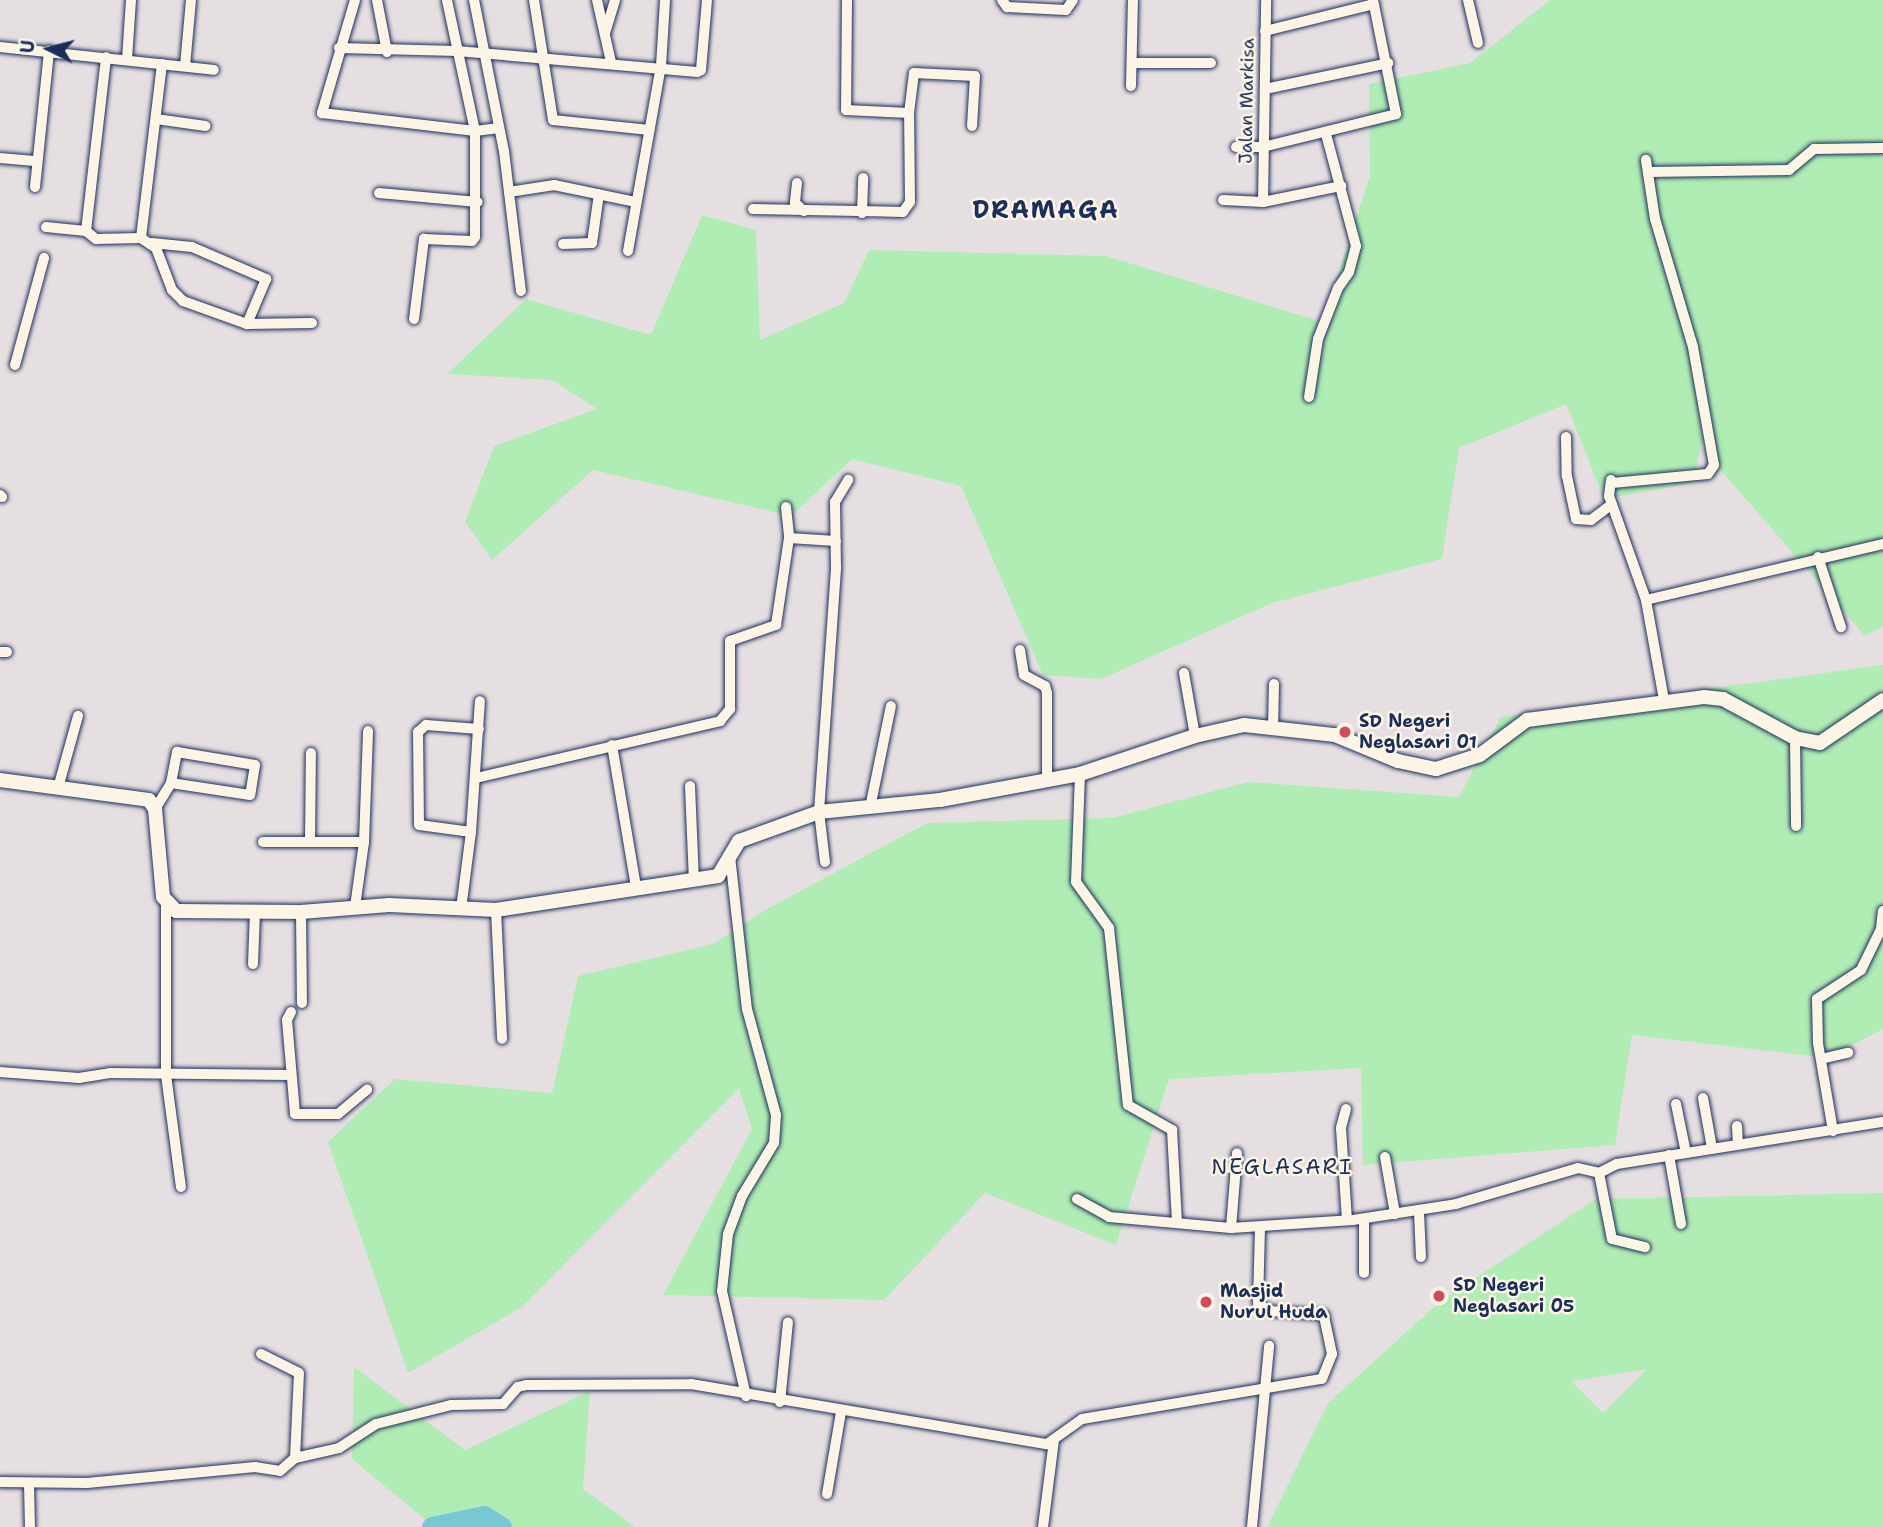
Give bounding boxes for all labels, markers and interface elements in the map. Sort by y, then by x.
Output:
north arrow [14,14,84,84]
street label: Jalan Markisa [1235,38,1259,164]
text: U [15,39,41,55]
district label: DRAMAGA [973,197,1119,225]
place label: SD Negeri Neglasari 01 [1359,711,1477,754]
marker: SD Negeri Neglasari 01 [1337,724,1353,740]
district label: NEGLASARI [1212,1154,1352,1180]
place label: SD Negeri Neglasari 05 [1453,1275,1574,1318]
place label: Masjid Nurul Huda [1220,1281,1328,1324]
marker: SD Negeri Neglasari 05 [1431,1288,1447,1304]
marker: Masjid Nurul Huda [1198,1294,1214,1310]

